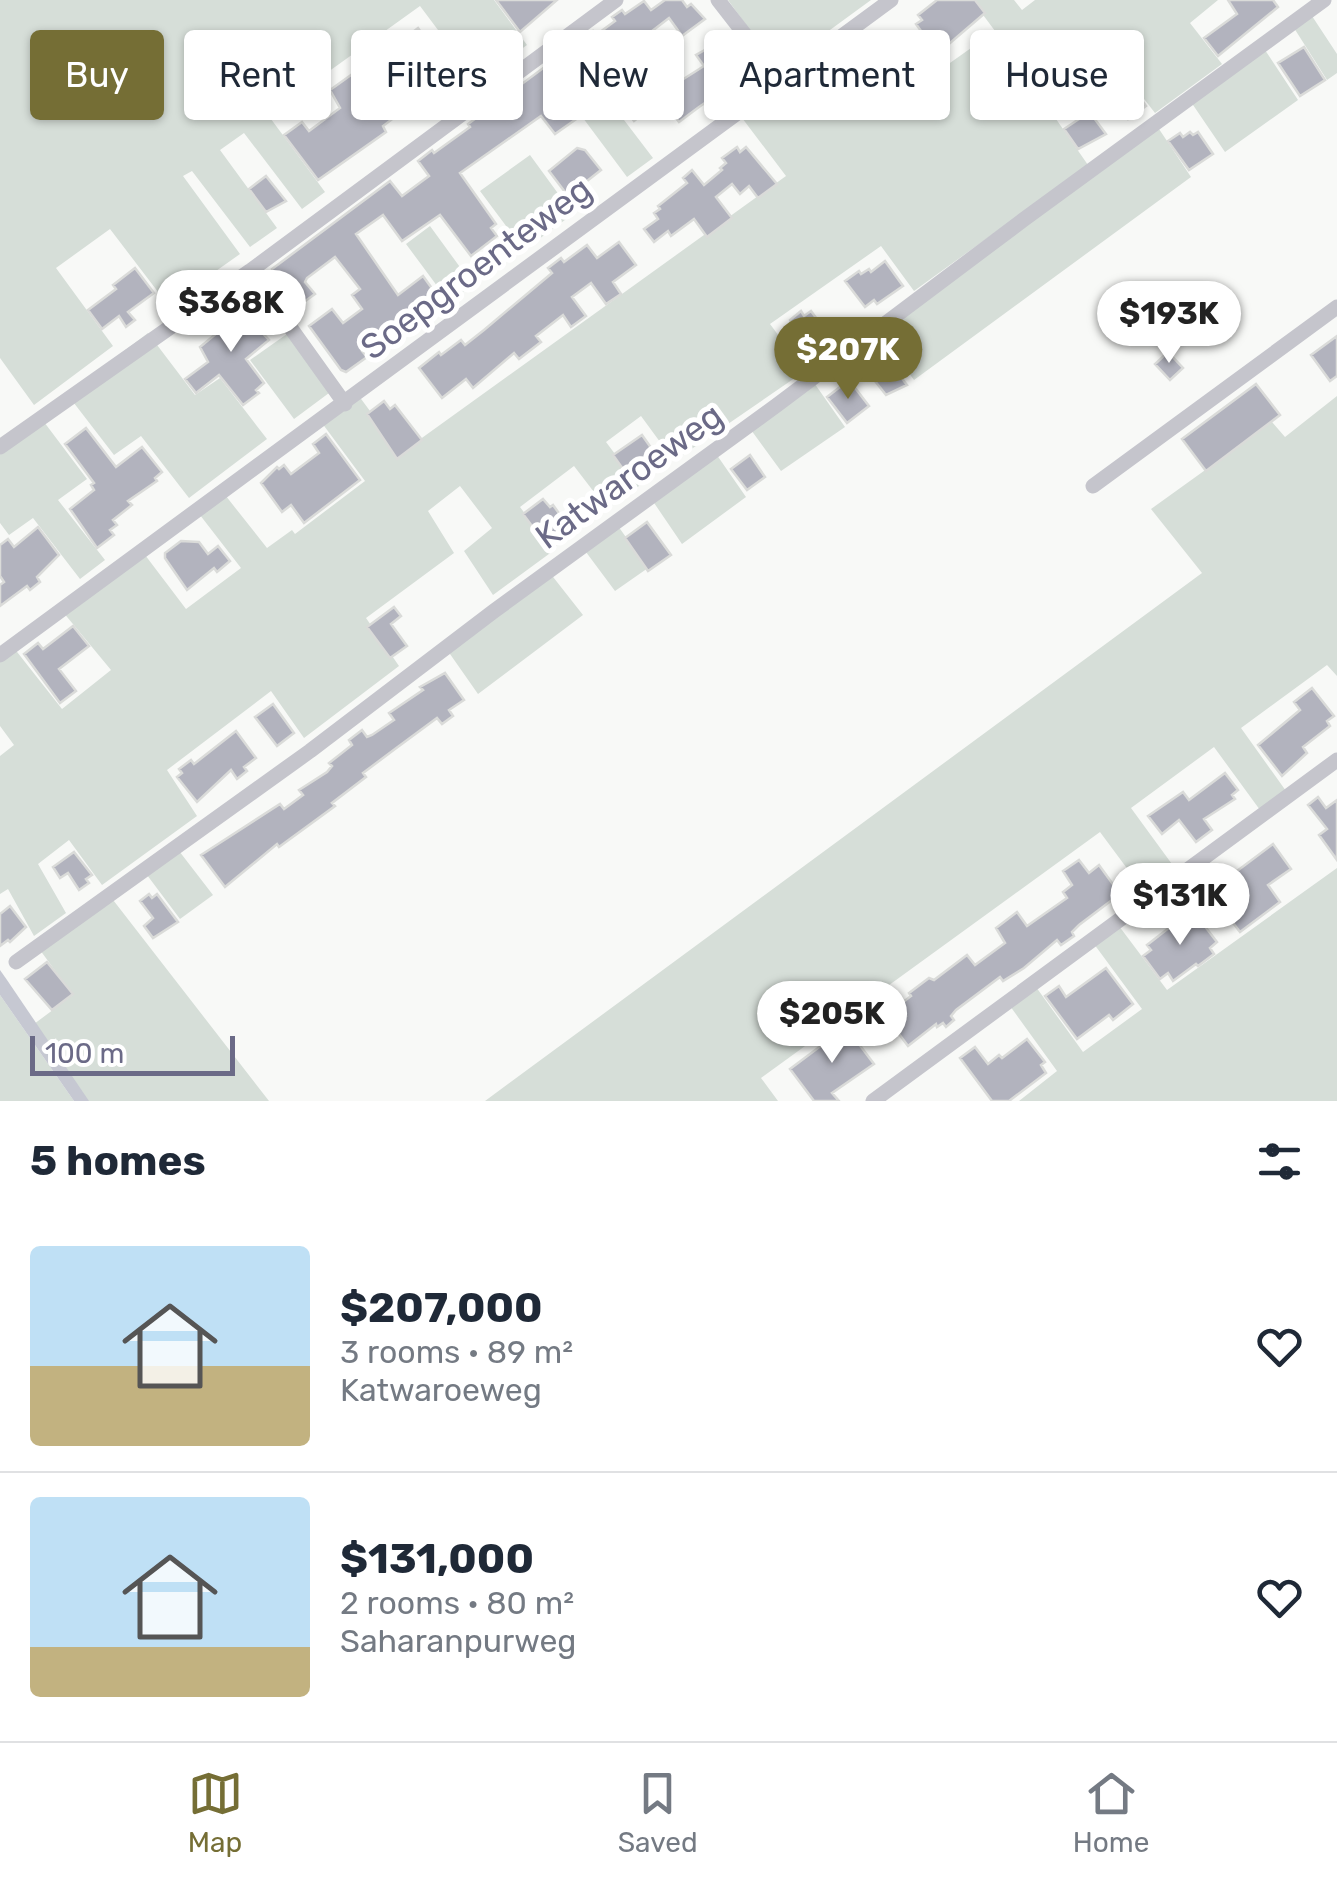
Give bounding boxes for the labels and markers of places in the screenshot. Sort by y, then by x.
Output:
pin: $368K [161,270,301,355]
pin: $193K [1099,281,1239,366]
pin: $207K [778,317,918,402]
pin: $131K [1110,863,1250,948]
pin: $205K [762,981,902,1066]

